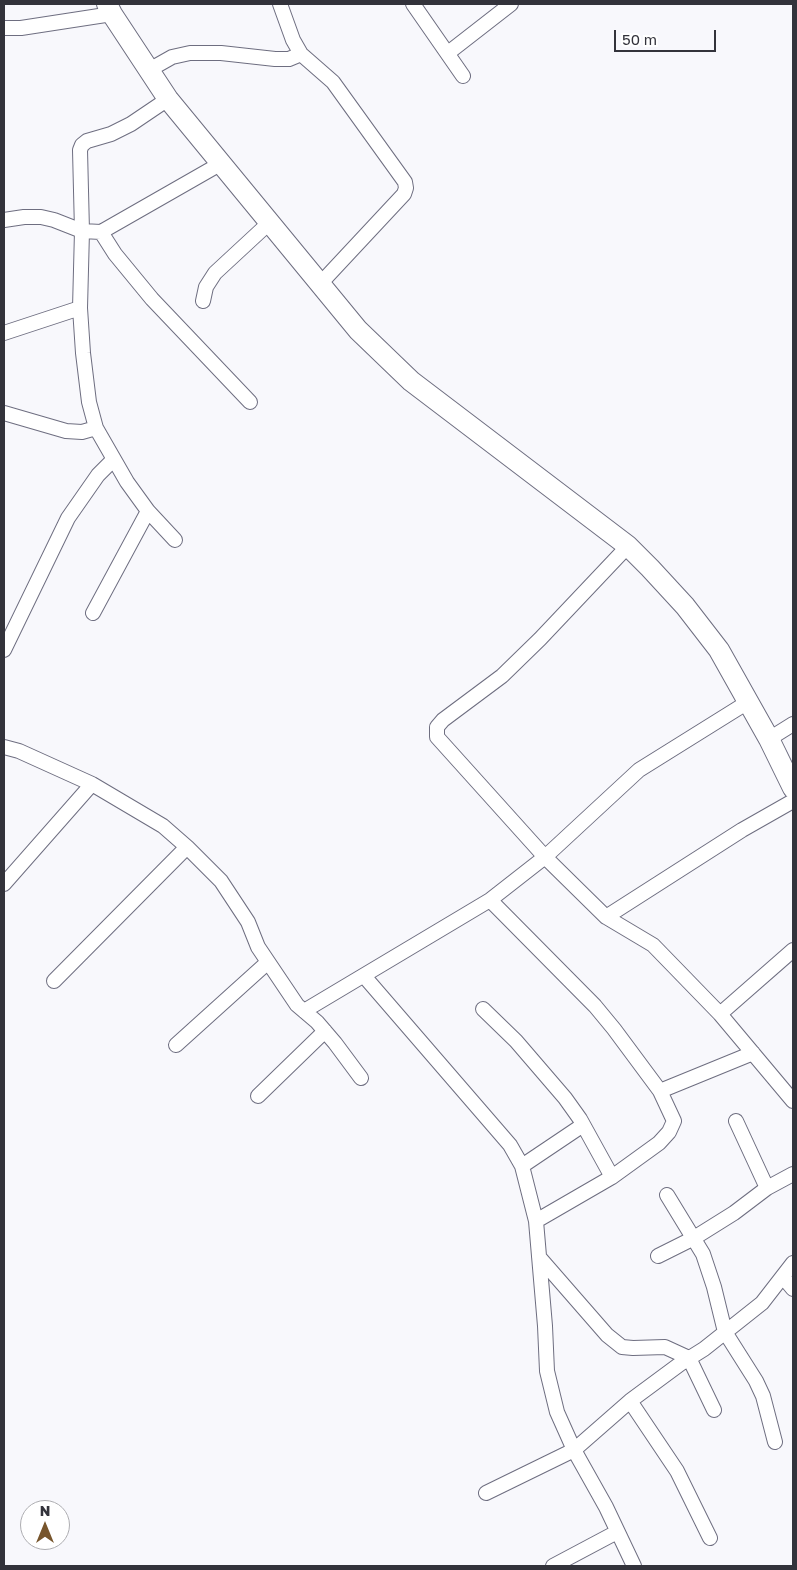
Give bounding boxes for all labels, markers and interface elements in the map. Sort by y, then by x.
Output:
scale bar [617,20,720,52]
text: 50 m [622,30,657,48]
north arrow [20,1500,70,1550]
text: N [40,1502,50,1519]

